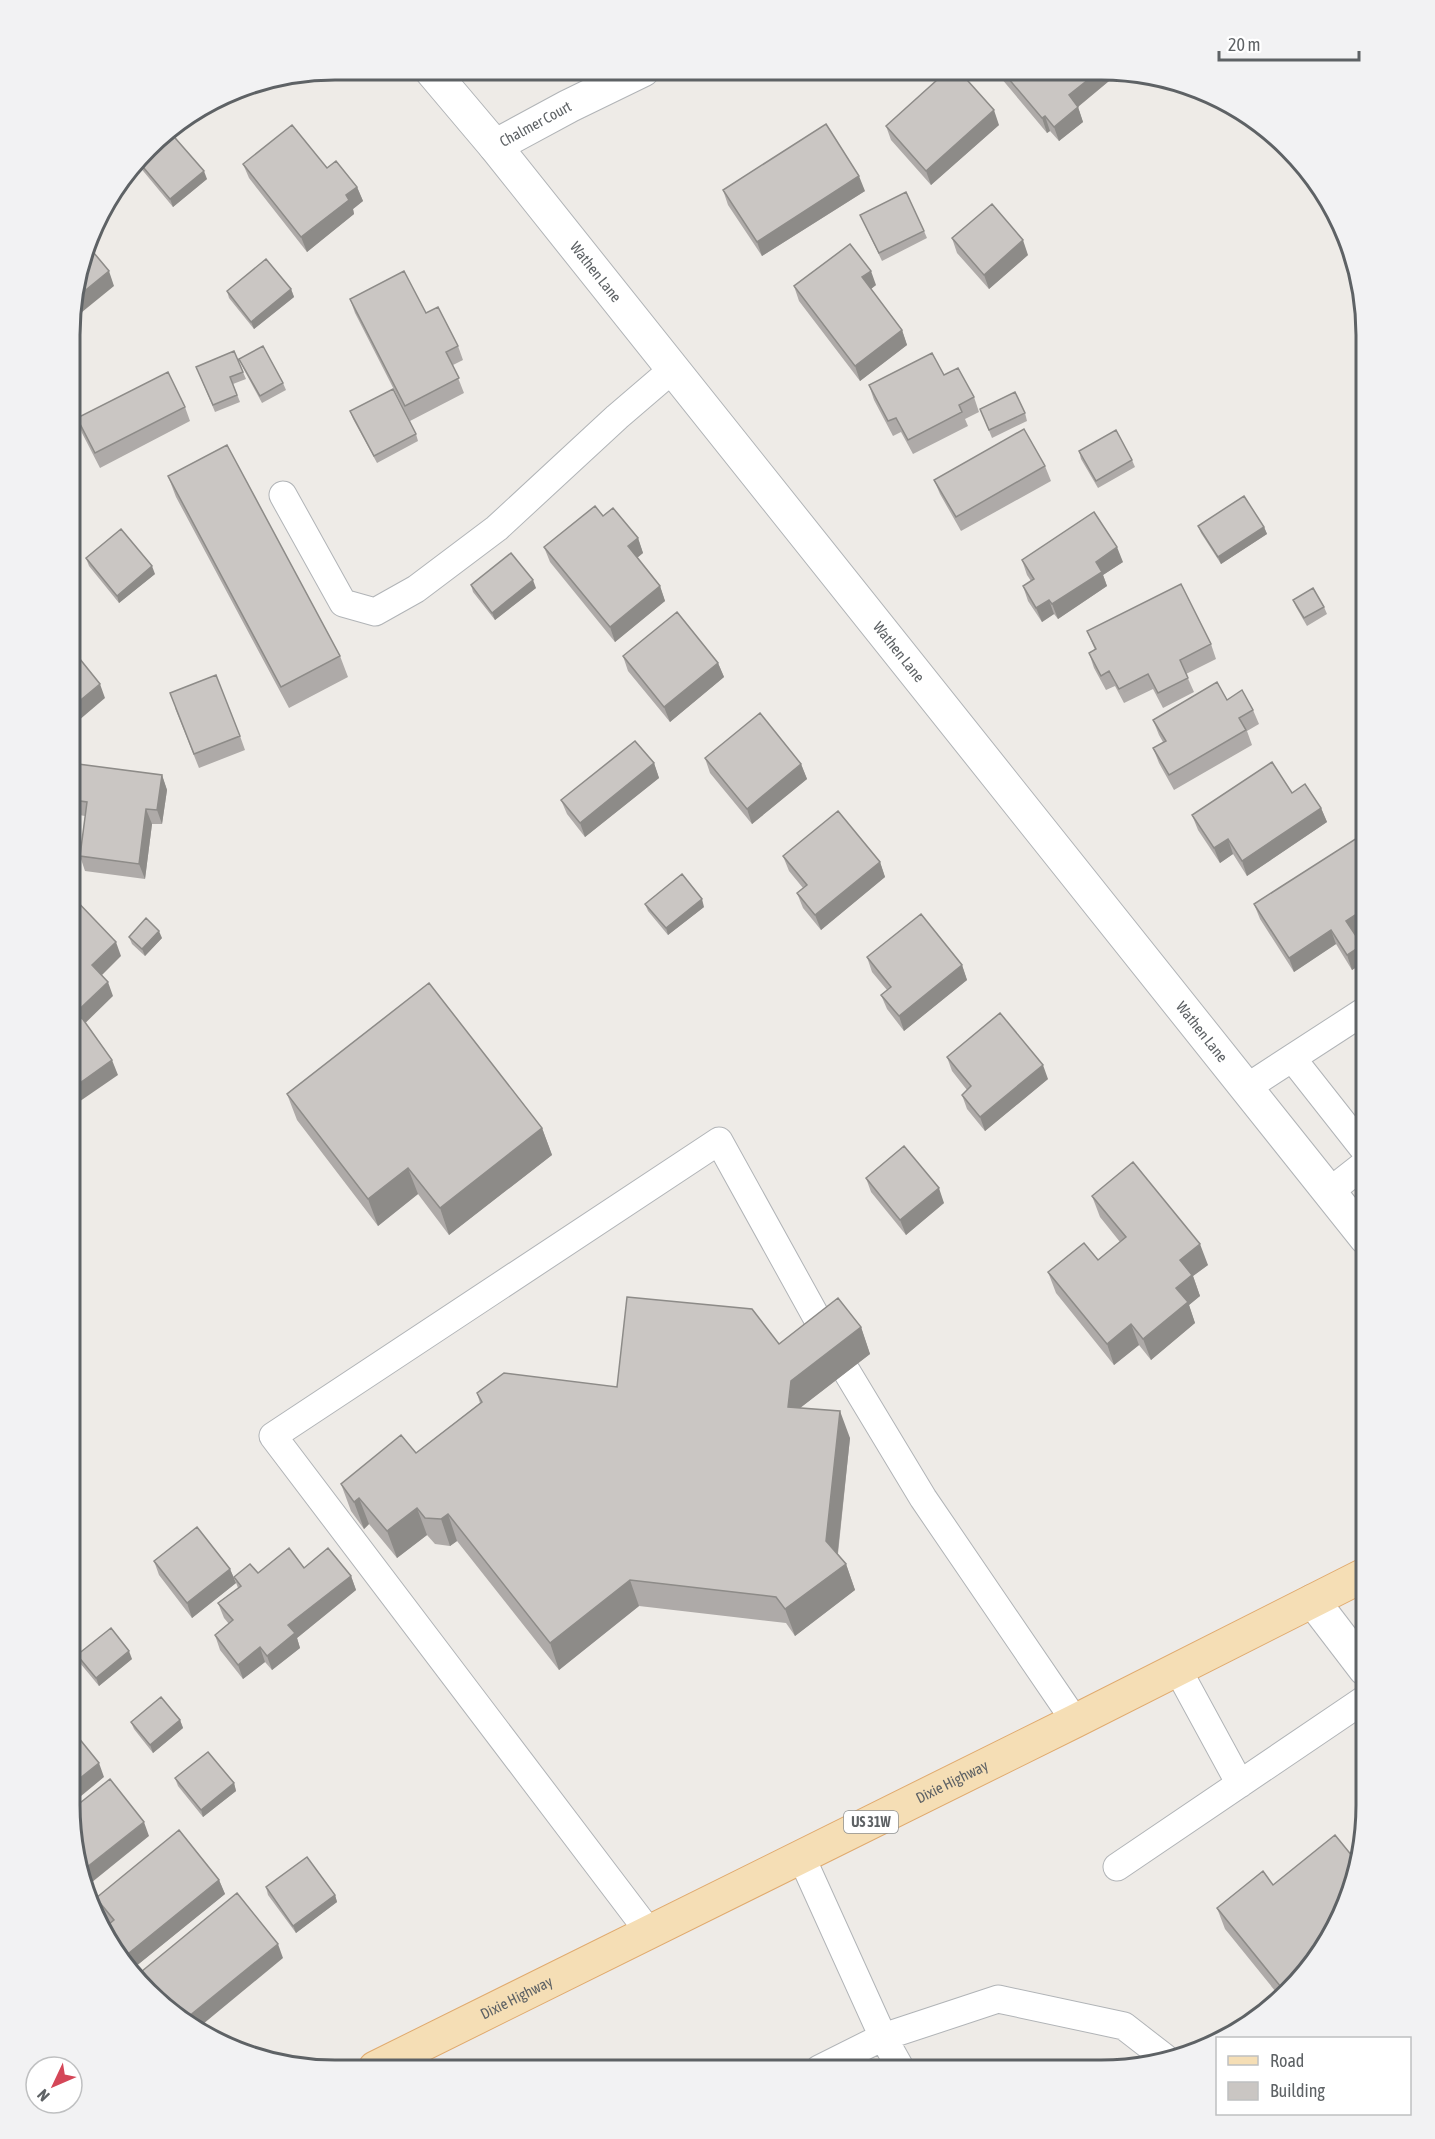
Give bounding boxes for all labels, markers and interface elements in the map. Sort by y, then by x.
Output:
scale bar [1219,24,1358,62]
text: 20 m [1228,34,1260,55]
street label: Chalmer Court [497,97,574,150]
street label: Wathen Lane [567,238,625,305]
street label: Wathen Lane [870,618,928,685]
street label: Wathen Lane [1173,998,1231,1065]
street label: Dixie Highway [913,1757,991,1806]
road number: US 31W [844,1811,898,1833]
street label: Dixie Highway [478,1972,555,2022]
legend [1216,2037,1411,2115]
text: Road [1270,2050,1304,2071]
north arrow [24,2055,84,2115]
text: Building [1270,2080,1325,2101]
text: N [33,2086,53,2105]

